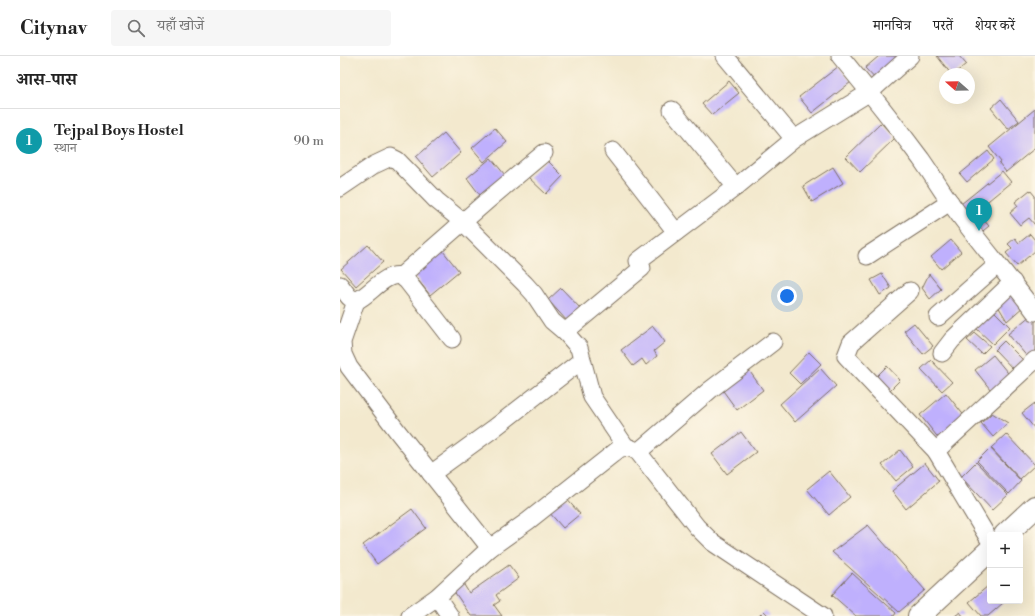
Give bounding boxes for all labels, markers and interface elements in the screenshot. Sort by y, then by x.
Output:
search box [111,10,391,46]
text: Citynav [20,16,87,40]
text: यहाँ खोजें [157,16,204,35]
icon: search [125,17,147,39]
text: मानचित्र [873,17,911,35]
text: परतें [933,17,953,35]
text: शेयर करें [975,17,1015,35]
north arrow [939,68,975,104]
text: आस-पास [16,69,77,91]
text: Tejpal Boys Hostel [54,121,184,140]
text: 1 [26,133,32,149]
text: 90 m [293,133,324,149]
text: स्थान [54,140,77,156]
pin: 1 [966,198,992,231]
your location [777,286,797,306]
map controls [987,532,1023,604]
button: + [987,532,1023,568]
button: − [987,568,1023,604]

